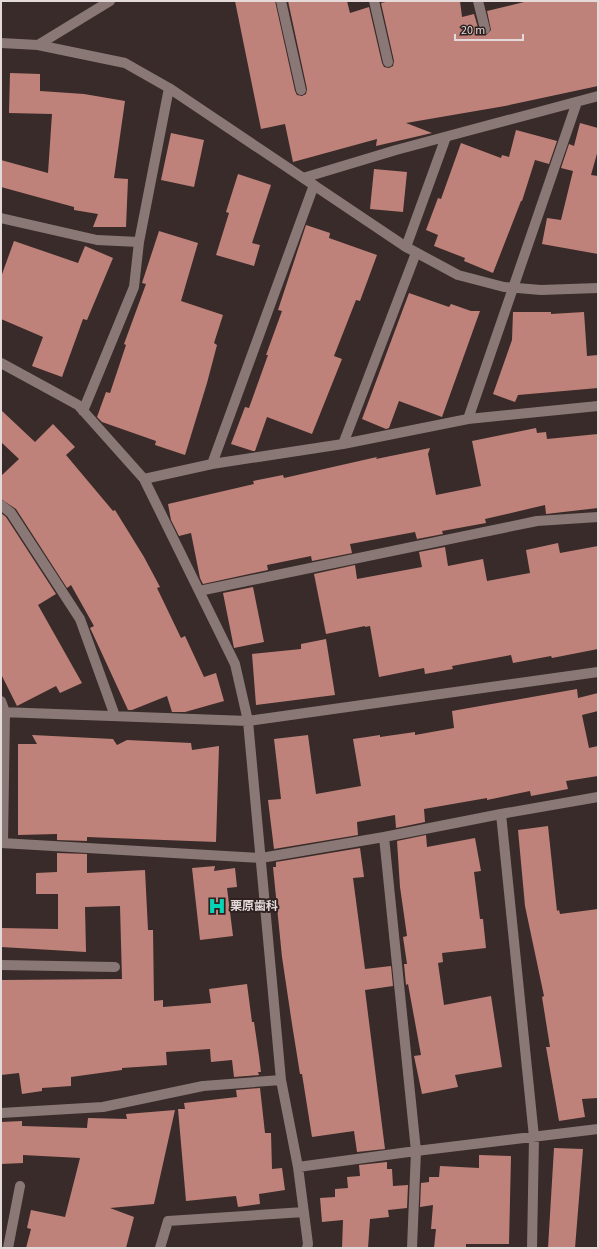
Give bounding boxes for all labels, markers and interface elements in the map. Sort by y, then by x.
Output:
scale bar [455,16,523,42]
text: 20 m [461,22,485,39]
hospital icon: 栗原歯科 [207,896,227,916]
place label: 栗原歯科 [230,898,278,915]

